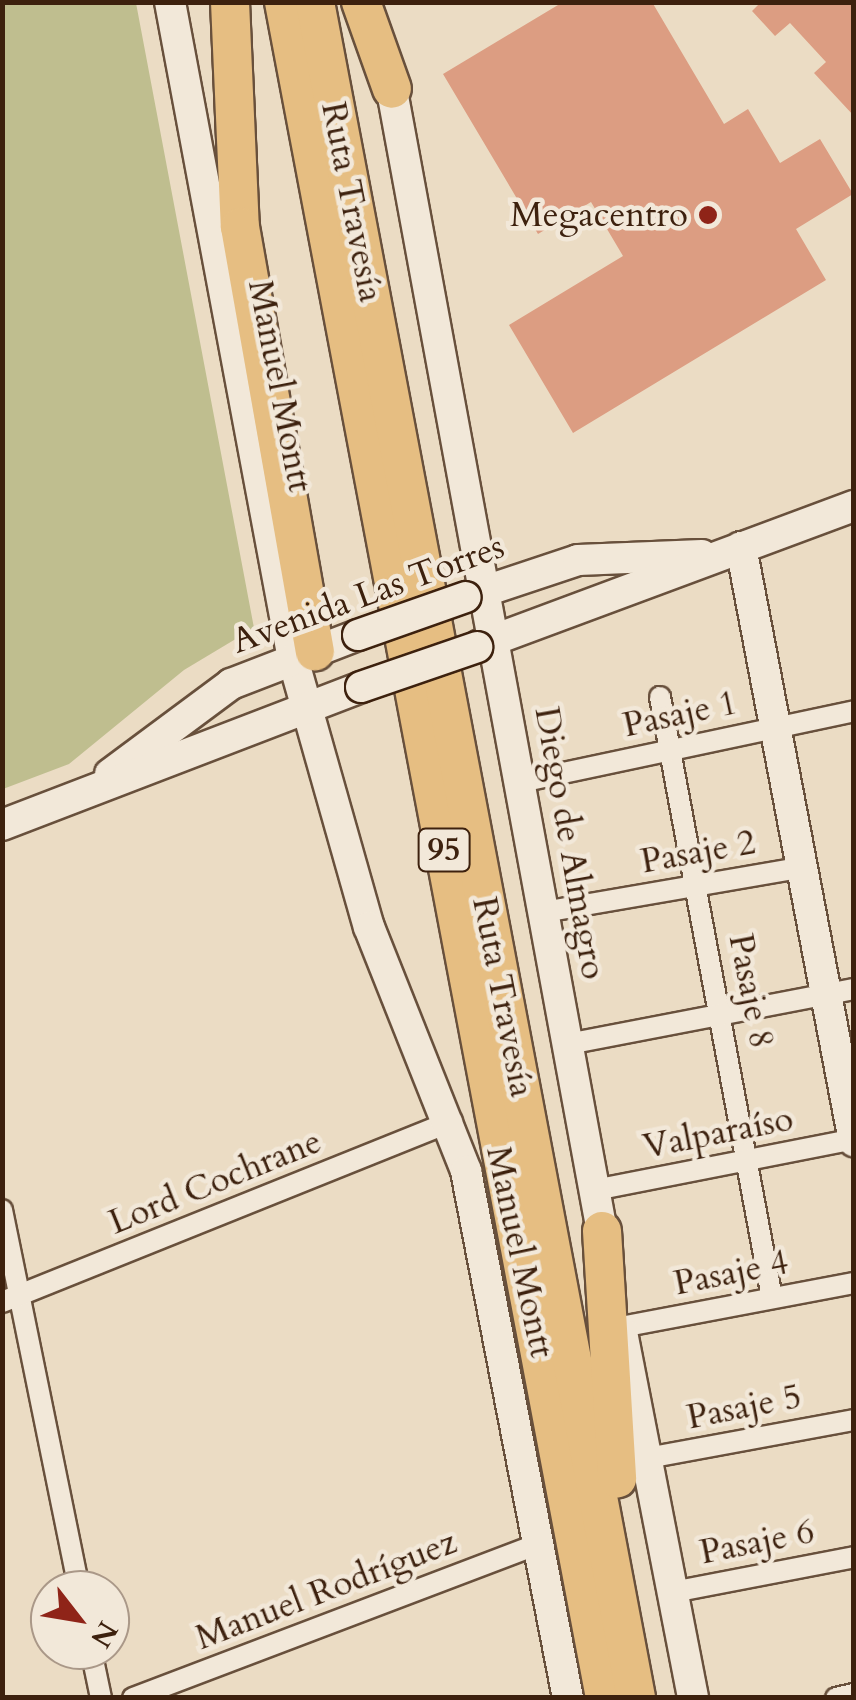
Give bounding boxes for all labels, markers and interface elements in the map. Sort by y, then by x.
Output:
street label: Ruta Travesía [312,98,392,306]
place label: Megacentro [510,194,688,236]
marker: Megacentro [697,204,719,226]
street label: Manuel Montt [239,276,321,496]
street label: Avenida Las Torres [226,525,510,663]
street label: Pasaje 1 [619,681,741,747]
street label: Diego de Almagro [525,704,615,982]
street label: Pasaje 2 [637,821,759,883]
road number: 95 [416,823,472,877]
street label: Ruta Travesía [463,893,543,1101]
street label: Pasaje 8 [719,930,783,1052]
street label: Valparaíso [639,1098,797,1168]
street label: Lord Cochrane [103,1120,327,1244]
street label: Manuel Montt [477,1142,563,1362]
street label: Pasaje 4 [670,1241,792,1305]
street label: Pasaje 5 [683,1375,805,1439]
street label: Pasaje 6 [696,1510,818,1574]
street label: Manuel Rodríguez [190,1521,462,1659]
north arrow [30,1570,130,1670]
text: N [81,1614,127,1655]

